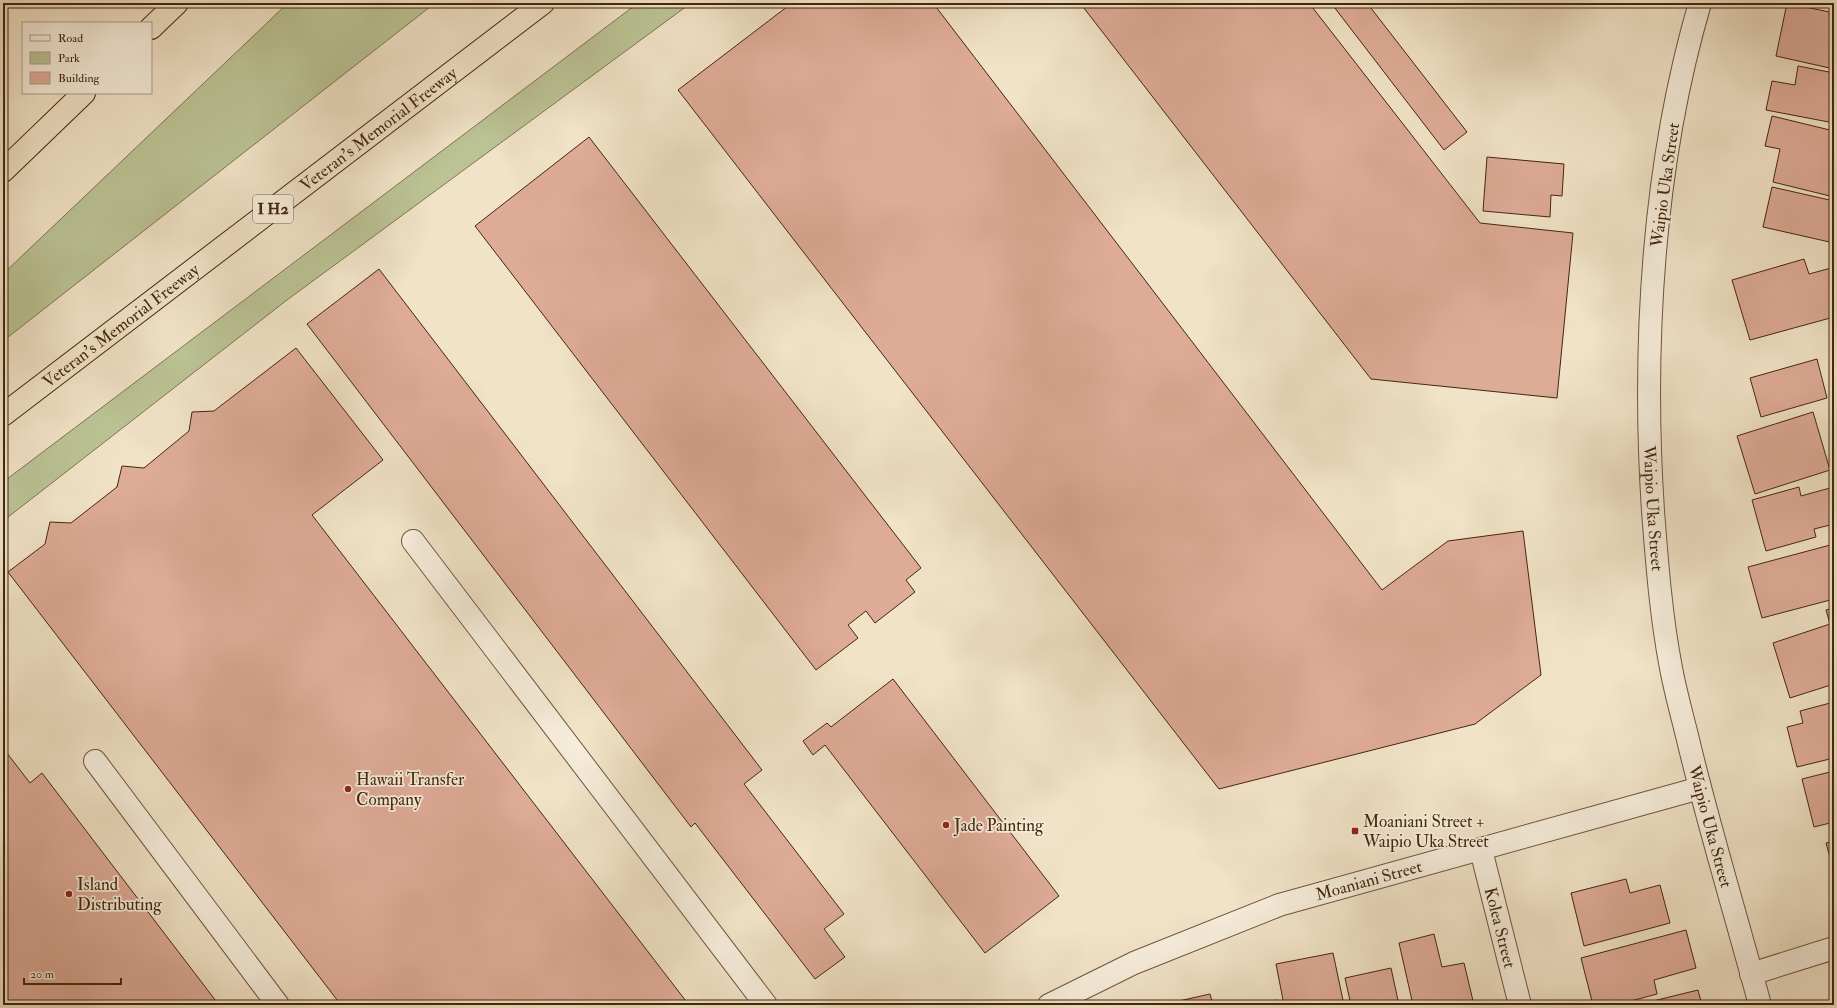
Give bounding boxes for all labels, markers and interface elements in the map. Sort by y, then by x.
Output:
legend [22,22,152,94]
text: Road [58,31,83,46]
text: Park [58,51,80,66]
street label: Veteran's Memorial Freeway [296,62,462,195]
text: Building [58,71,101,86]
street label: Waipio Uka Street [1646,121,1685,250]
road number: I H2 [253,195,293,223]
street label: Veteran's Memorial Freeway [38,258,204,392]
street label: Waipio Uka Street [1639,444,1668,572]
street label: Waipio Uka Street [1684,762,1737,890]
place label: Hawaii Transfer Company [356,769,465,811]
marker: Hawaii Transfer Company [343,784,353,794]
place label: Moaniani Street + Waipio Uka Street [1362,811,1489,853]
place label: Jade Painting [953,815,1044,837]
marker: Jade Painting [941,820,951,830]
marker: Moaniani Street + Waipio Uka Street [1350,826,1360,836]
street label: Moaniani Street [1313,855,1425,905]
place label: Island Distributing [77,874,162,915]
street label: Kolea Street [1480,885,1521,971]
marker: Island Distributing [64,889,74,899]
scale bar [24,960,121,986]
text: 20 m [30,967,55,982]

